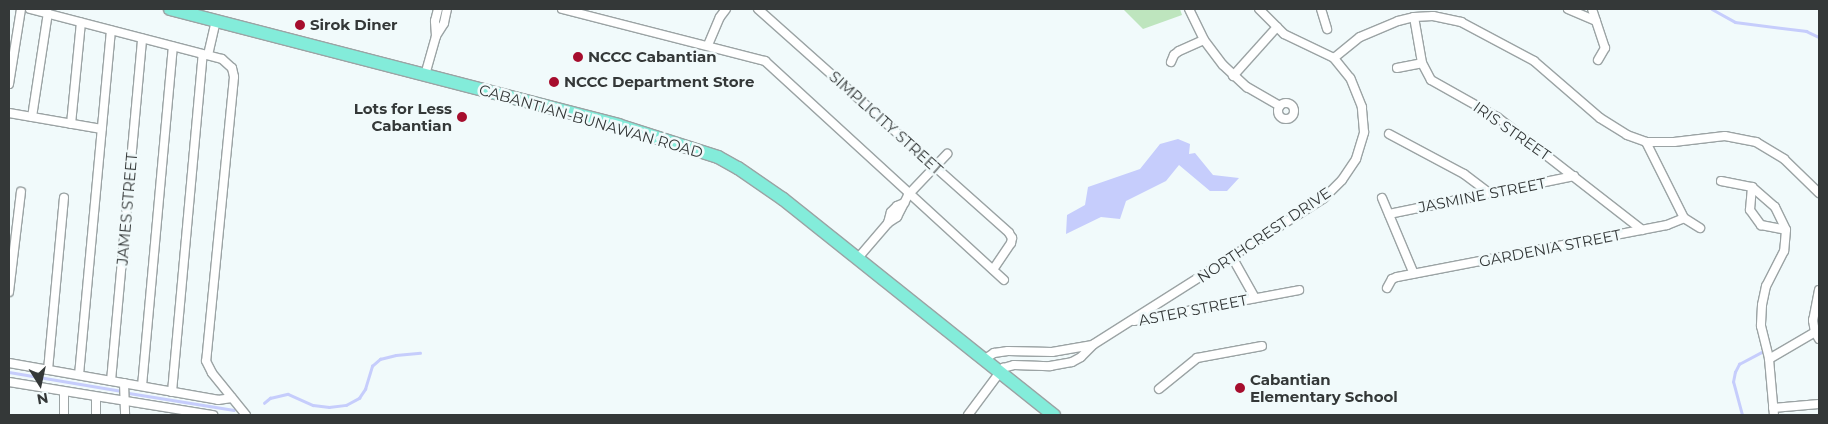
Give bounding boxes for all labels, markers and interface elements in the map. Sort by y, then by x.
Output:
place label: Sirok Diner [310,16,398,34]
marker: Sirok Diner [294,19,306,31]
place label: NCCC Cabantian [588,48,717,66]
marker: NCCC Cabantian [572,51,584,63]
street label: SIMPLICITY STREET [826,67,946,179]
place label: NCCC Department Store [564,73,754,91]
marker: NCCC Department Store [548,76,560,88]
street label: CABANTIAN-BUNAWAN ROAD [477,80,705,162]
street label: IRIS STREET [1470,98,1554,164]
place label: Lots for Less Cabantian [354,99,452,134]
marker: Lots for Less Cabantian [456,111,468,123]
street label: JAMES STREET [113,152,141,266]
street label: JASMINE STREET [1417,174,1547,216]
street label: NORTHCREST DRIVE [1194,184,1334,286]
street label: GARDENIA STREET [1477,225,1623,271]
street label: ASTER STREET [1137,291,1249,329]
north arrow [15,359,65,409]
place label: Cabantian Elementary School [1250,370,1398,405]
marker: Cabantian Elementary School [1234,382,1246,394]
text: N [35,389,50,409]

